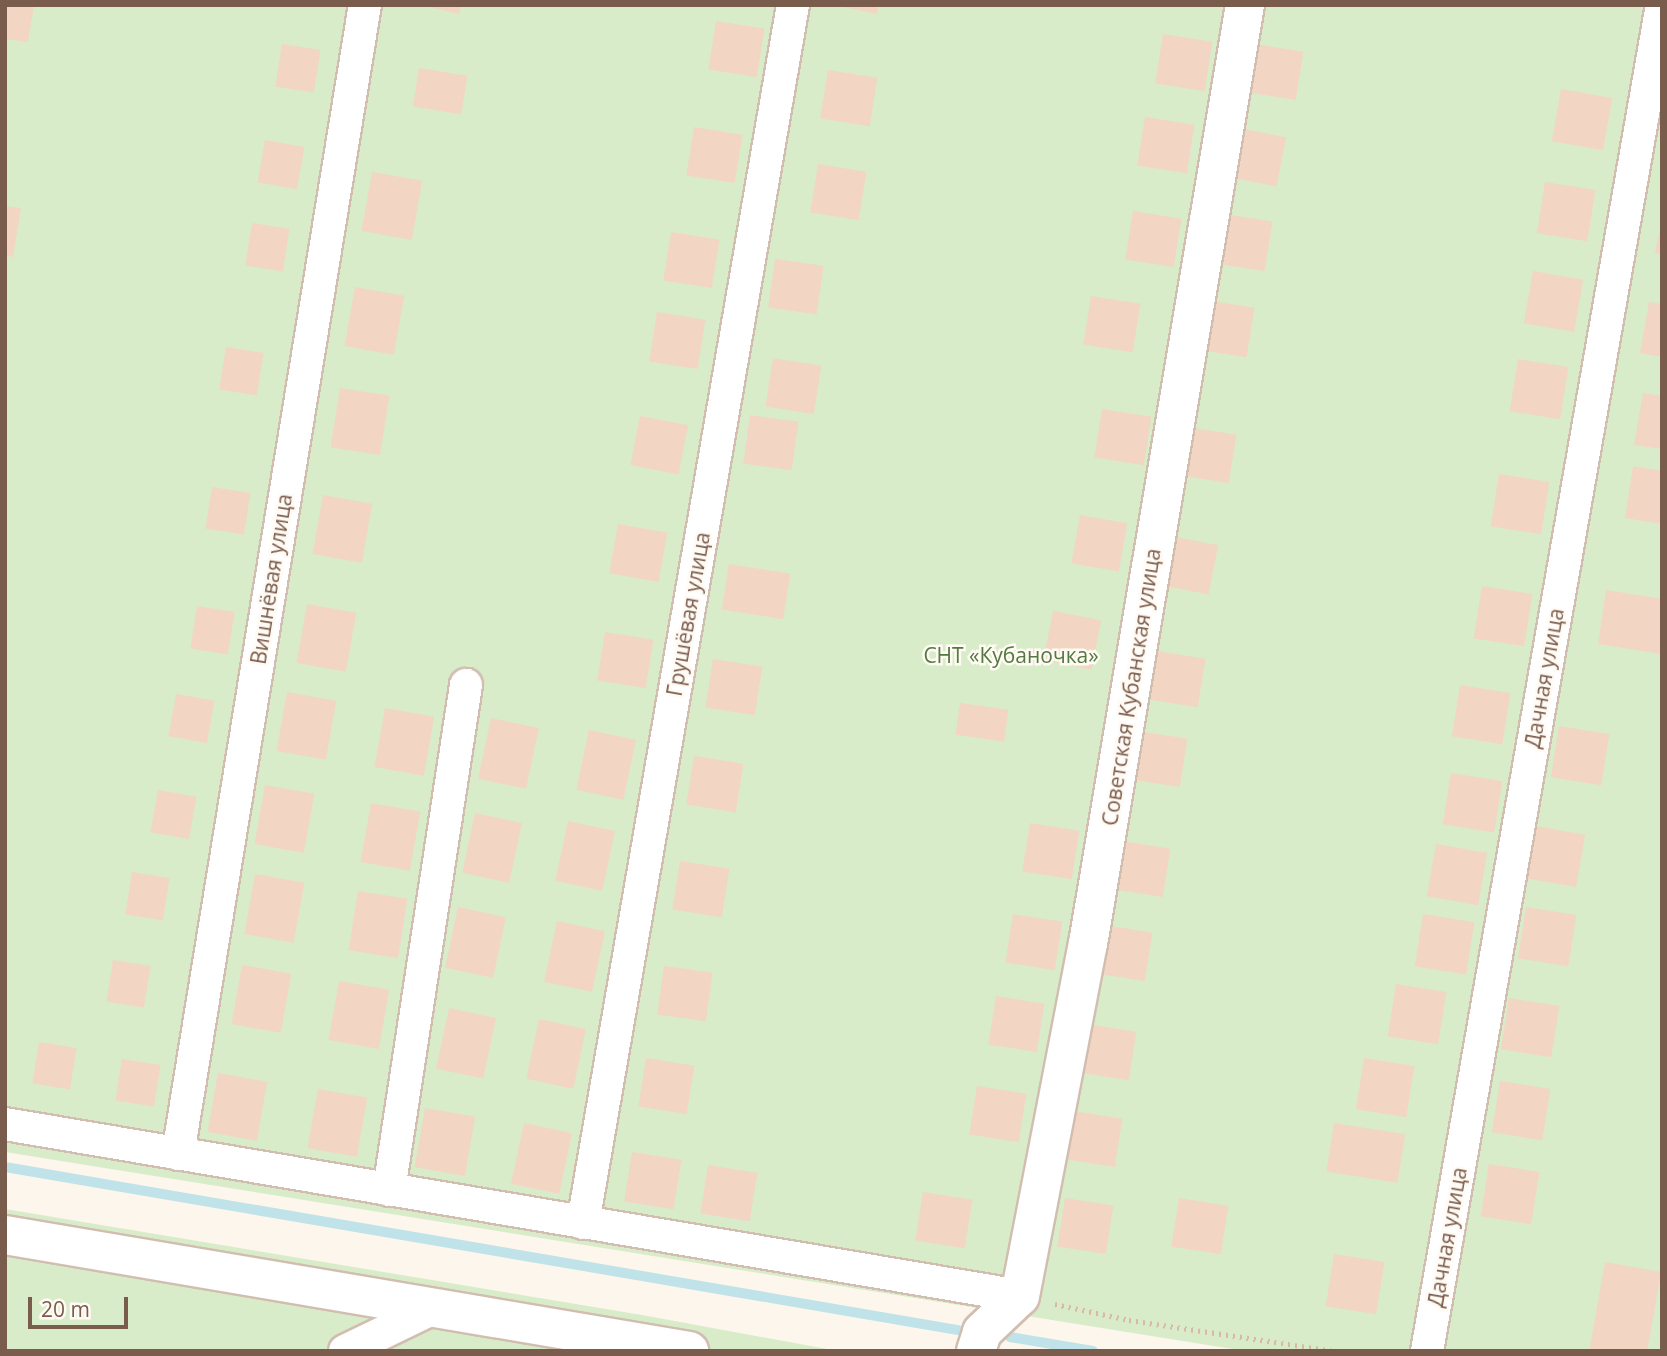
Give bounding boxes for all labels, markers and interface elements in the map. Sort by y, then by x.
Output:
street label: Вишнёвая улица [245,492,297,666]
street label: Грушёвая улица [661,530,715,698]
street label: Советская Кубанская улица [1097,547,1165,827]
street label: Дачная улица [1519,606,1569,750]
park label: СНТ «Кубаночка» [923,642,1099,668]
street label: Дачная улица [1422,1165,1472,1309]
scale bar [32,1282,131,1326]
text: 20 m [41,1295,90,1323]

